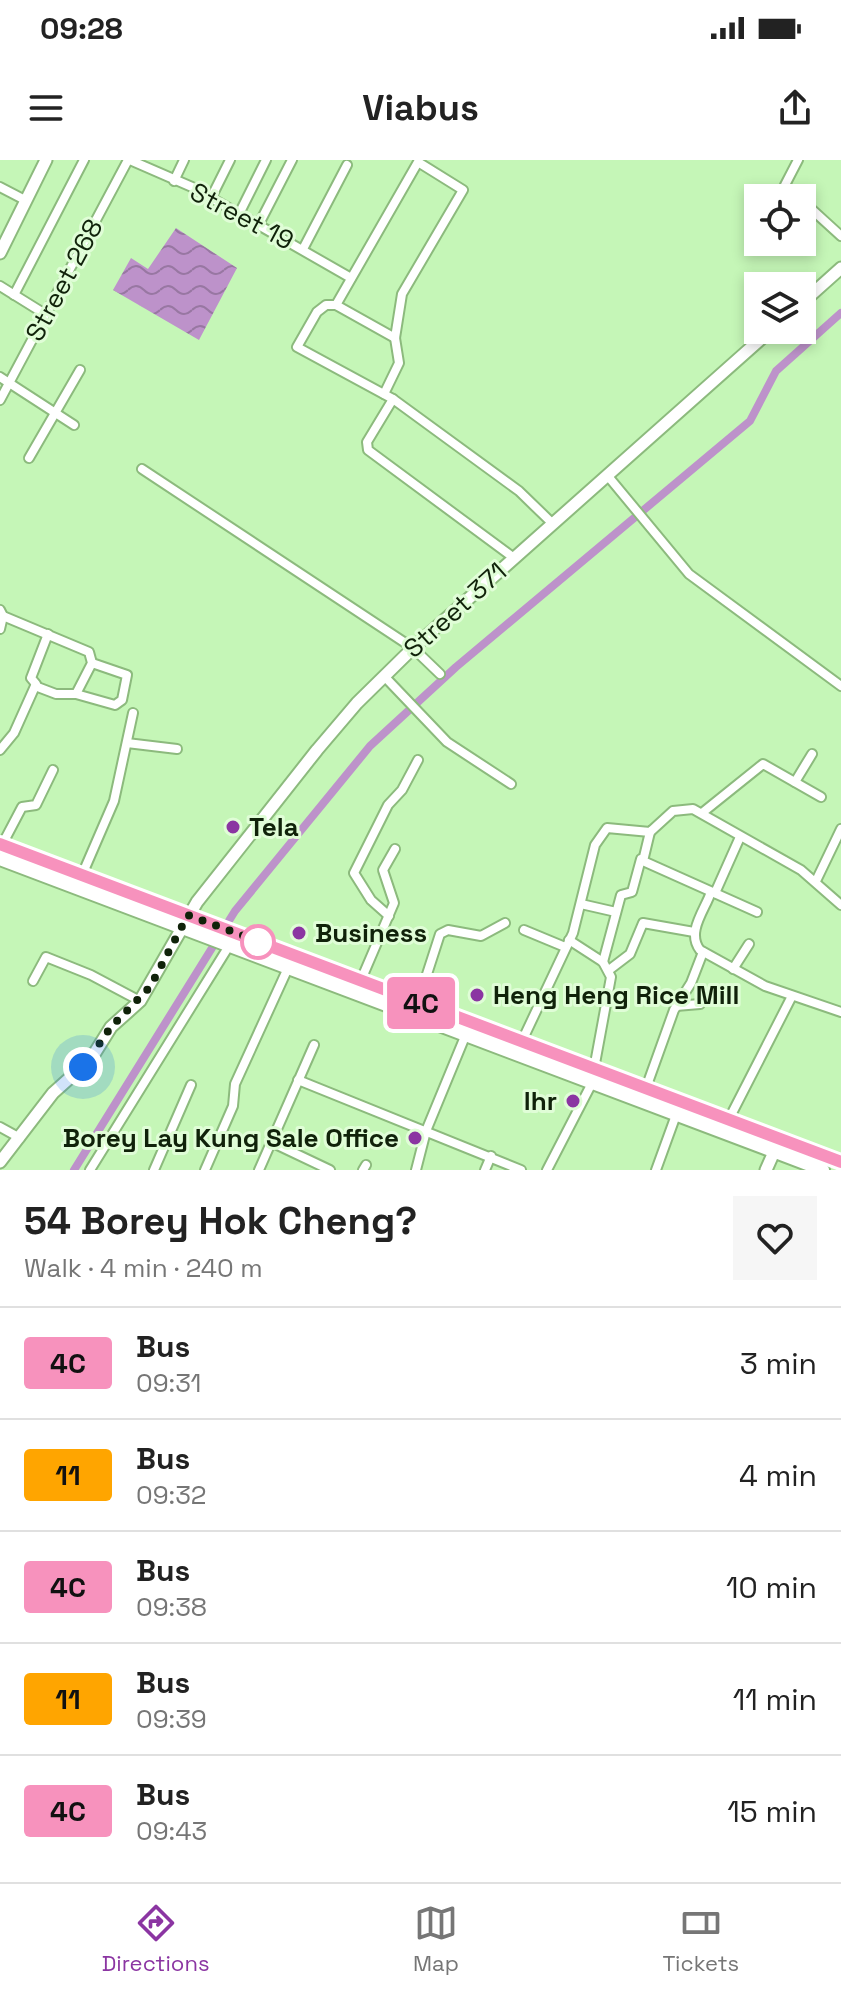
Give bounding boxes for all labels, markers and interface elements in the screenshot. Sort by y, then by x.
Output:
text: 09:28 [40,9,123,48]
text: Viabus [362,85,479,131]
icon: menu [24,86,68,130]
icon: share [773,86,817,130]
street label: Street 19 [184,174,300,258]
map controls [744,184,816,344]
button: locate [744,184,816,256]
street label: Street 268 [18,213,110,347]
button: layers [744,272,816,344]
street label: Street 371 [396,555,514,665]
place label: Tela [249,810,299,844]
marker: Tela [224,818,242,836]
place label: Business [315,916,427,950]
marker: Business [290,924,308,942]
unlabelled marker [241,925,275,959]
line badge: 4C [385,977,457,1029]
place label: Heng Heng Rice Mill [493,978,739,1012]
text: 4C [403,985,439,1021]
marker: Heng Heng Rice Mill [468,986,486,1004]
your location [63,1047,103,1087]
place label: lhr [524,1084,557,1118]
marker: lhr [564,1092,582,1110]
place label: Borey Lay Kung Sale Office [63,1121,399,1155]
marker: Borey Lay Kung Sale Office [406,1129,424,1147]
button: heart [733,1196,817,1280]
text: 54 Borey Hok Cheng? [24,1197,417,1245]
text: Walk · 4 min · 240 m [24,1251,263,1285]
text: Bus [136,1327,190,1366]
text: 3 min [740,1344,817,1383]
text: 4C [50,1345,86,1381]
text: 09:31 [136,1366,201,1400]
text: Bus [136,1439,190,1478]
text: 4 min [739,1456,817,1495]
text: 11 [55,1457,81,1493]
text: 09:32 [136,1478,207,1512]
text: Bus [136,1551,190,1590]
text: 10 min [726,1568,817,1607]
text: 4C [50,1569,86,1605]
text: 09:38 [136,1590,207,1624]
text: Bus [136,1663,190,1702]
text: 11 min [733,1680,817,1719]
text: 11 [55,1681,81,1717]
text: 09:39 [136,1702,207,1736]
text: Bus [136,1775,190,1814]
text: 15 min [727,1792,817,1831]
text: 4C [50,1793,86,1829]
text: 09:43 [136,1814,207,1848]
tab: Directions [102,1901,210,1977]
tab: Map [413,1901,459,1977]
tab: Tickets [662,1901,739,1977]

